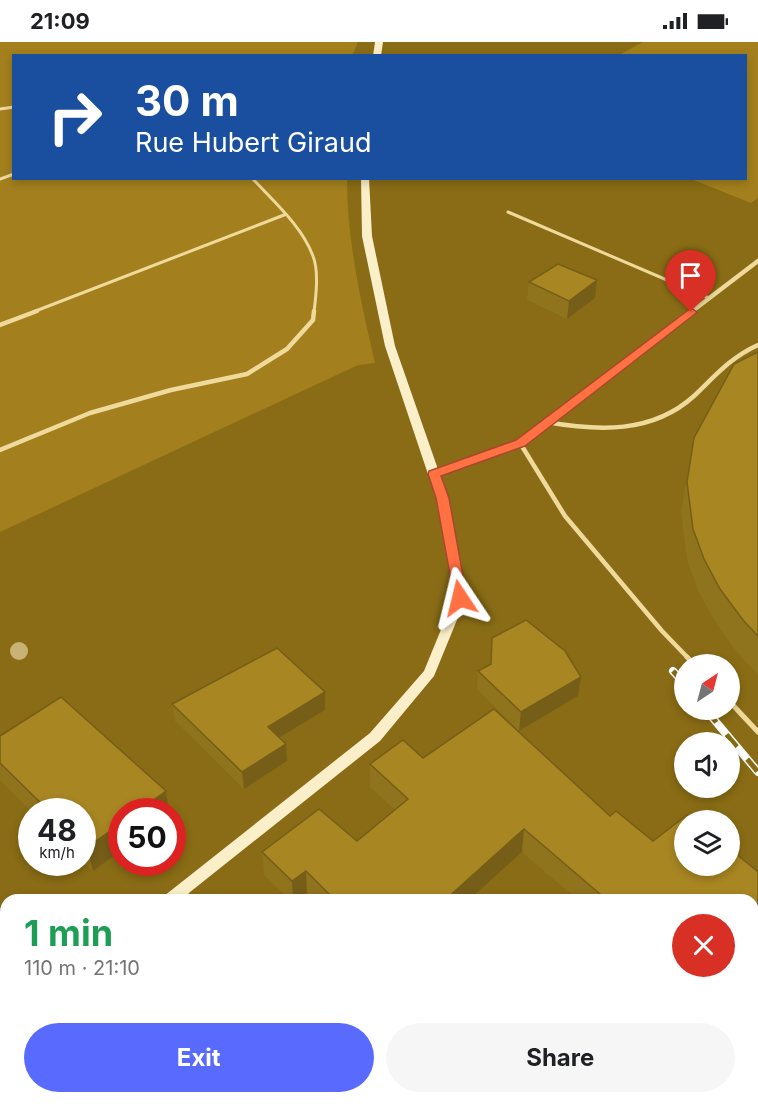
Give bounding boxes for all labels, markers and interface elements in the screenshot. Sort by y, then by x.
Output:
text: 21:09 [30,8,90,34]
text: 30 m [135,75,239,126]
icon: right [36,78,114,156]
text: Rue Hubert Giraud [135,126,372,159]
pin [665,250,716,312]
icon: arrive [674,259,707,292]
position arrow [428,566,492,630]
north arrow [674,654,740,720]
map controls [674,654,740,876]
button: sound [674,732,740,798]
speed limit sign: 50 [108,798,186,876]
button: layers [674,810,740,876]
text: 48 [37,812,77,848]
text: km/h [39,843,75,862]
text: 1 min [24,911,113,955]
button: close [672,914,735,977]
text: 110 m · 21:10 [24,956,140,980]
button: Exit [24,1023,374,1092]
button: Share [386,1023,735,1092]

